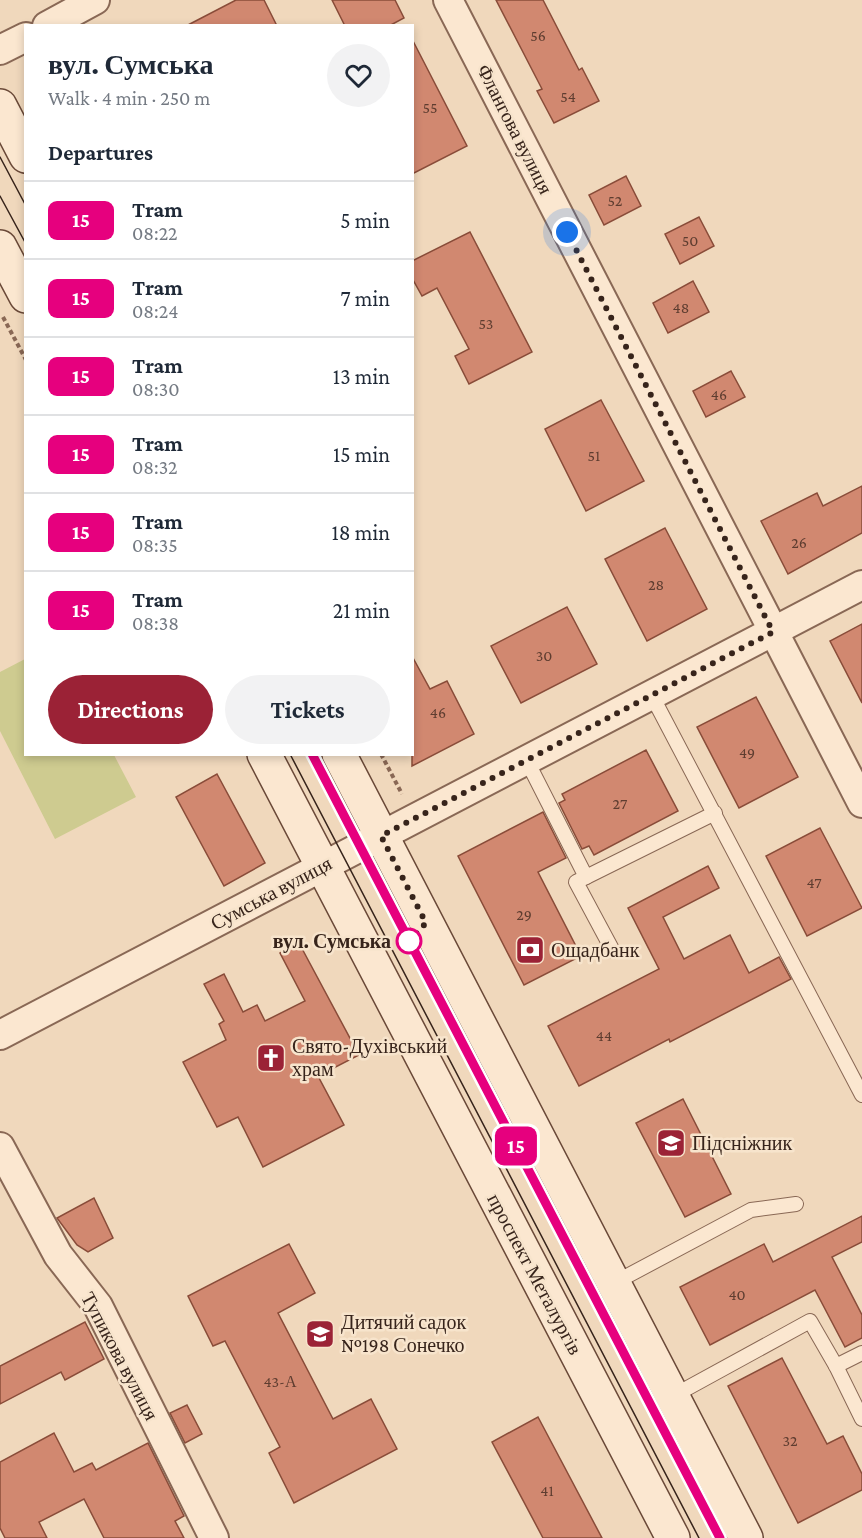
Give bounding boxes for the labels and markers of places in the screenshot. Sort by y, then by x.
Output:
marker: вул. Сумська [396,928,422,954]
place label: вул. Сумська [273,930,391,953]
bank icon: Ощадбанк [514,934,546,966]
place label: Ощадбанк [551,939,640,962]
place label: Свято-Духівський храм [292,1035,447,1081]
church icon: Свято-Духівський храм [255,1042,287,1074]
school or university icon: Підсніжник [655,1127,687,1159]
place label: Підсніжник [692,1132,793,1155]
place label: Дитячий садок №198 Сонечко [341,1311,466,1356]
school or university icon: Дитячий садок №198 Сонечко [304,1318,336,1350]

